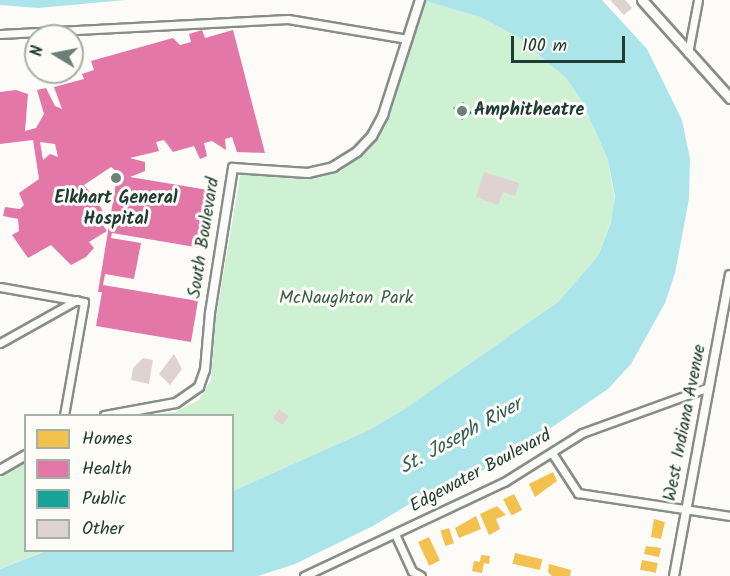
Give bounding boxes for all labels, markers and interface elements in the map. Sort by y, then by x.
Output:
north arrow [24,24,84,84]
scale bar [514,24,628,62]
text: 100 m [522,32,567,61]
text: N [25,44,51,58]
place label: Amphitheatre [474,100,584,122]
marker: Amphitheatre [455,104,469,118]
marker: Elkhart General Hospital [107,169,125,187]
street label: South Boulevard [185,176,225,300]
place label: Elkhart General Hospital [54,189,178,232]
park label: McNaughton Park [279,288,413,310]
street label: West Indiana Avenue [660,343,712,503]
water label: St. Joseph River [396,394,526,480]
legend [24,414,234,552]
text: Homes [82,425,132,454]
street label: Edgewater Boulevard [407,426,555,518]
text: Health [82,455,132,484]
text: Public [82,485,127,514]
text: Other [82,515,124,544]

